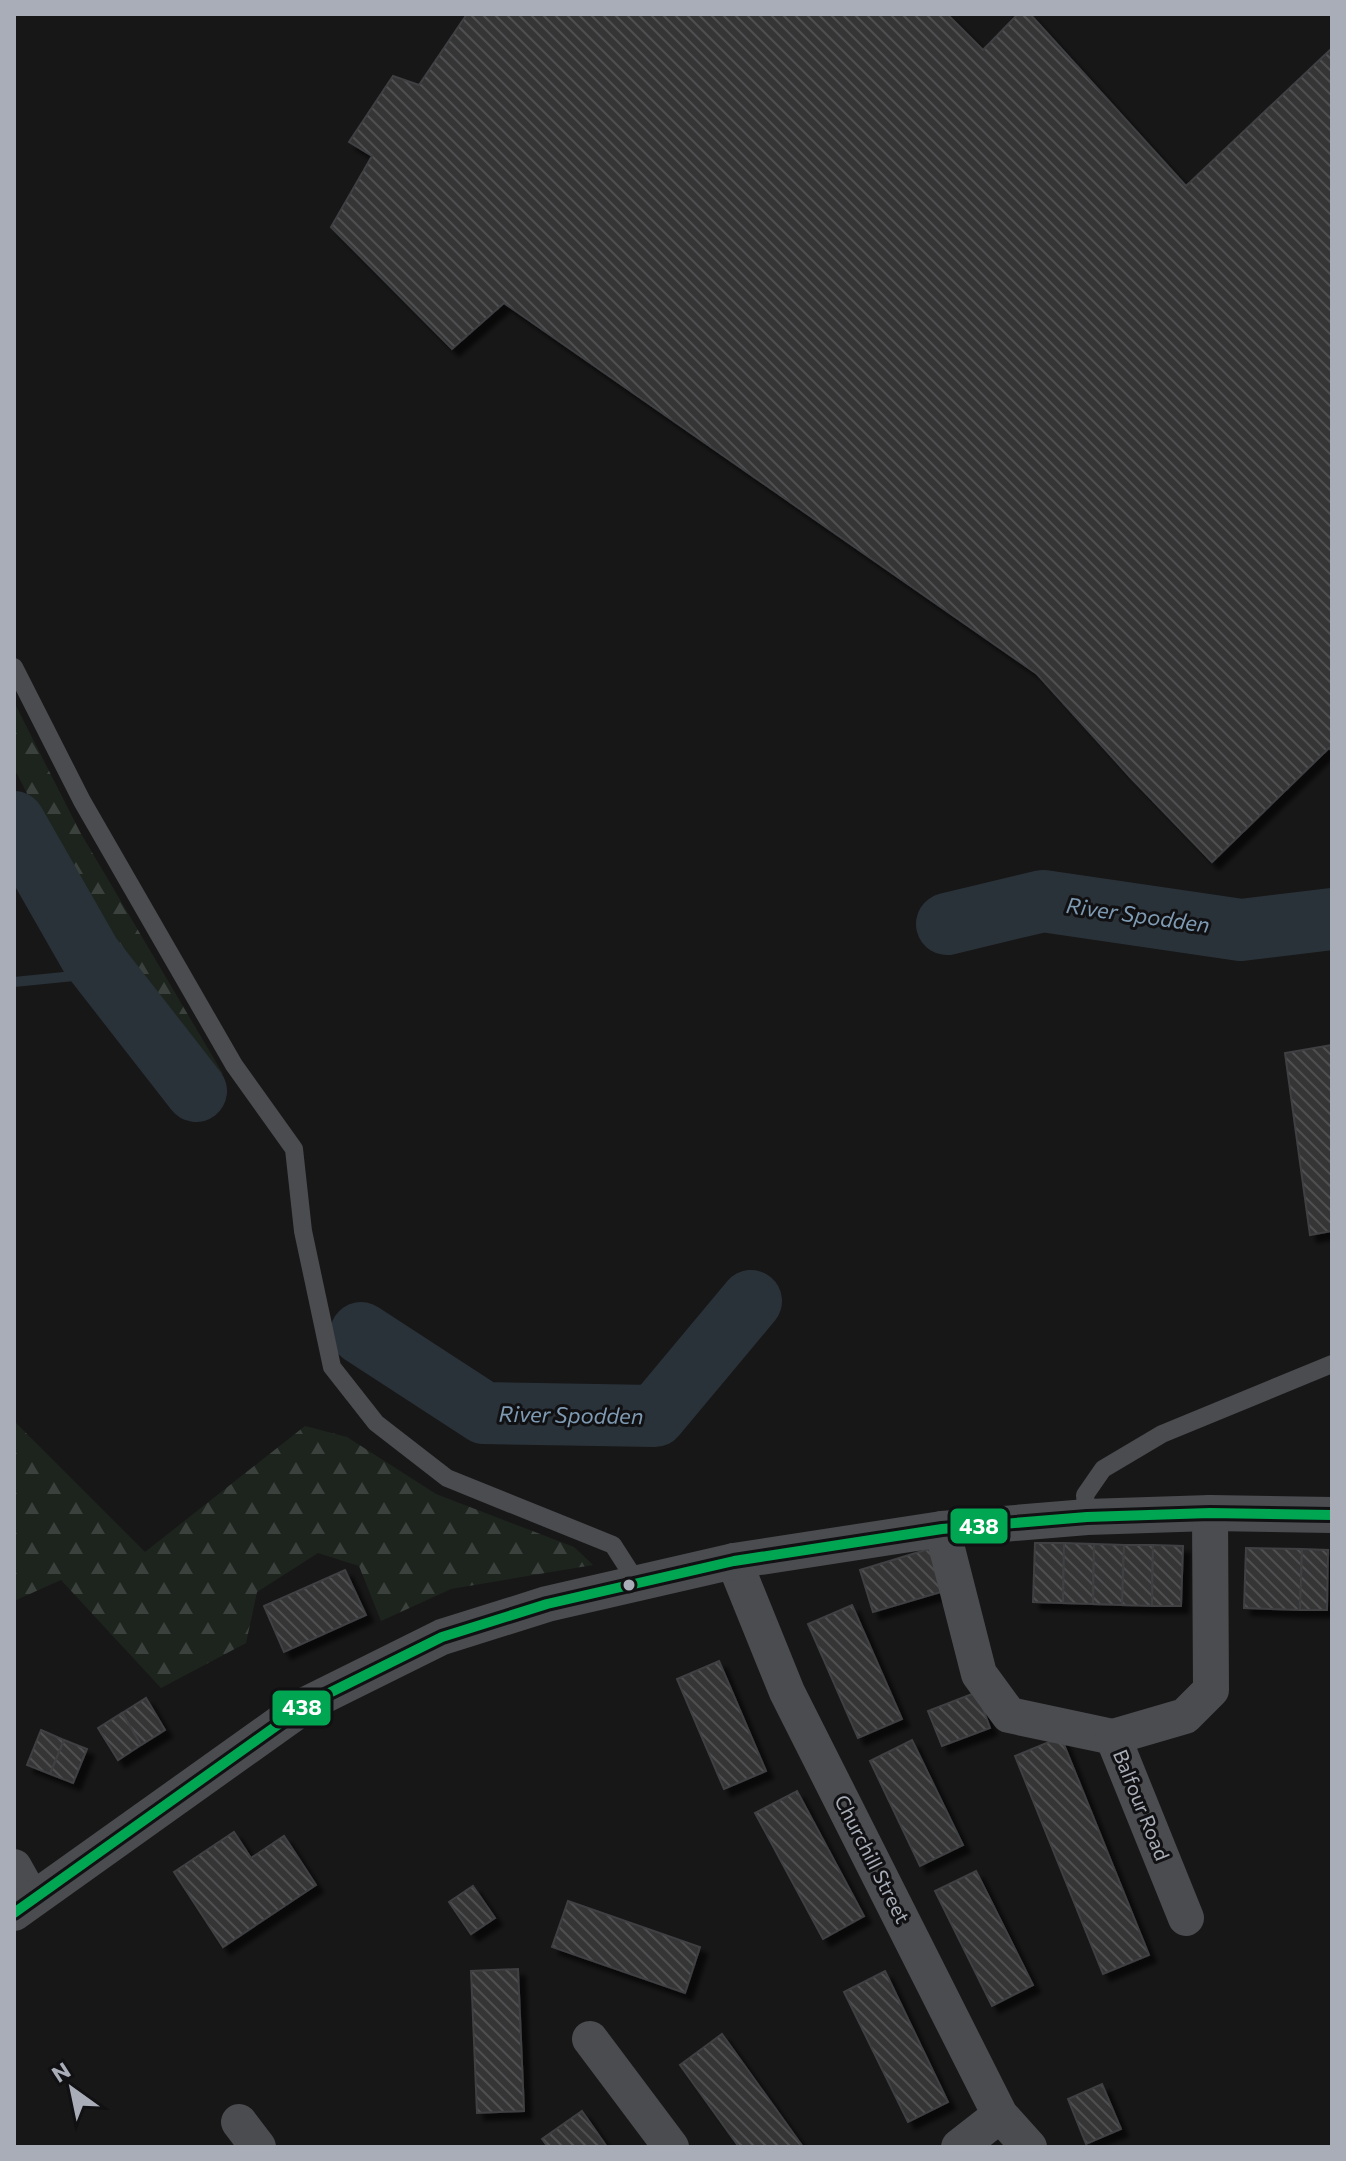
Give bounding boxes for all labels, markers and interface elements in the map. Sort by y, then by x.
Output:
water label: River Spodden [1065,891,1212,938]
water label: River Spodden [498,1400,644,1429]
line badge: 438 [949,1507,1009,1545]
text: 438 [959,1512,999,1539]
unlabelled marker [621,1577,637,1593]
line badge: 438 [271,1689,332,1727]
text: 438 [282,1693,322,1720]
street label: Balfour Road [1109,1746,1175,1864]
street label: Churchill Street [830,1790,916,1927]
north arrow [32,2049,112,2129]
text: N [47,2056,75,2088]

